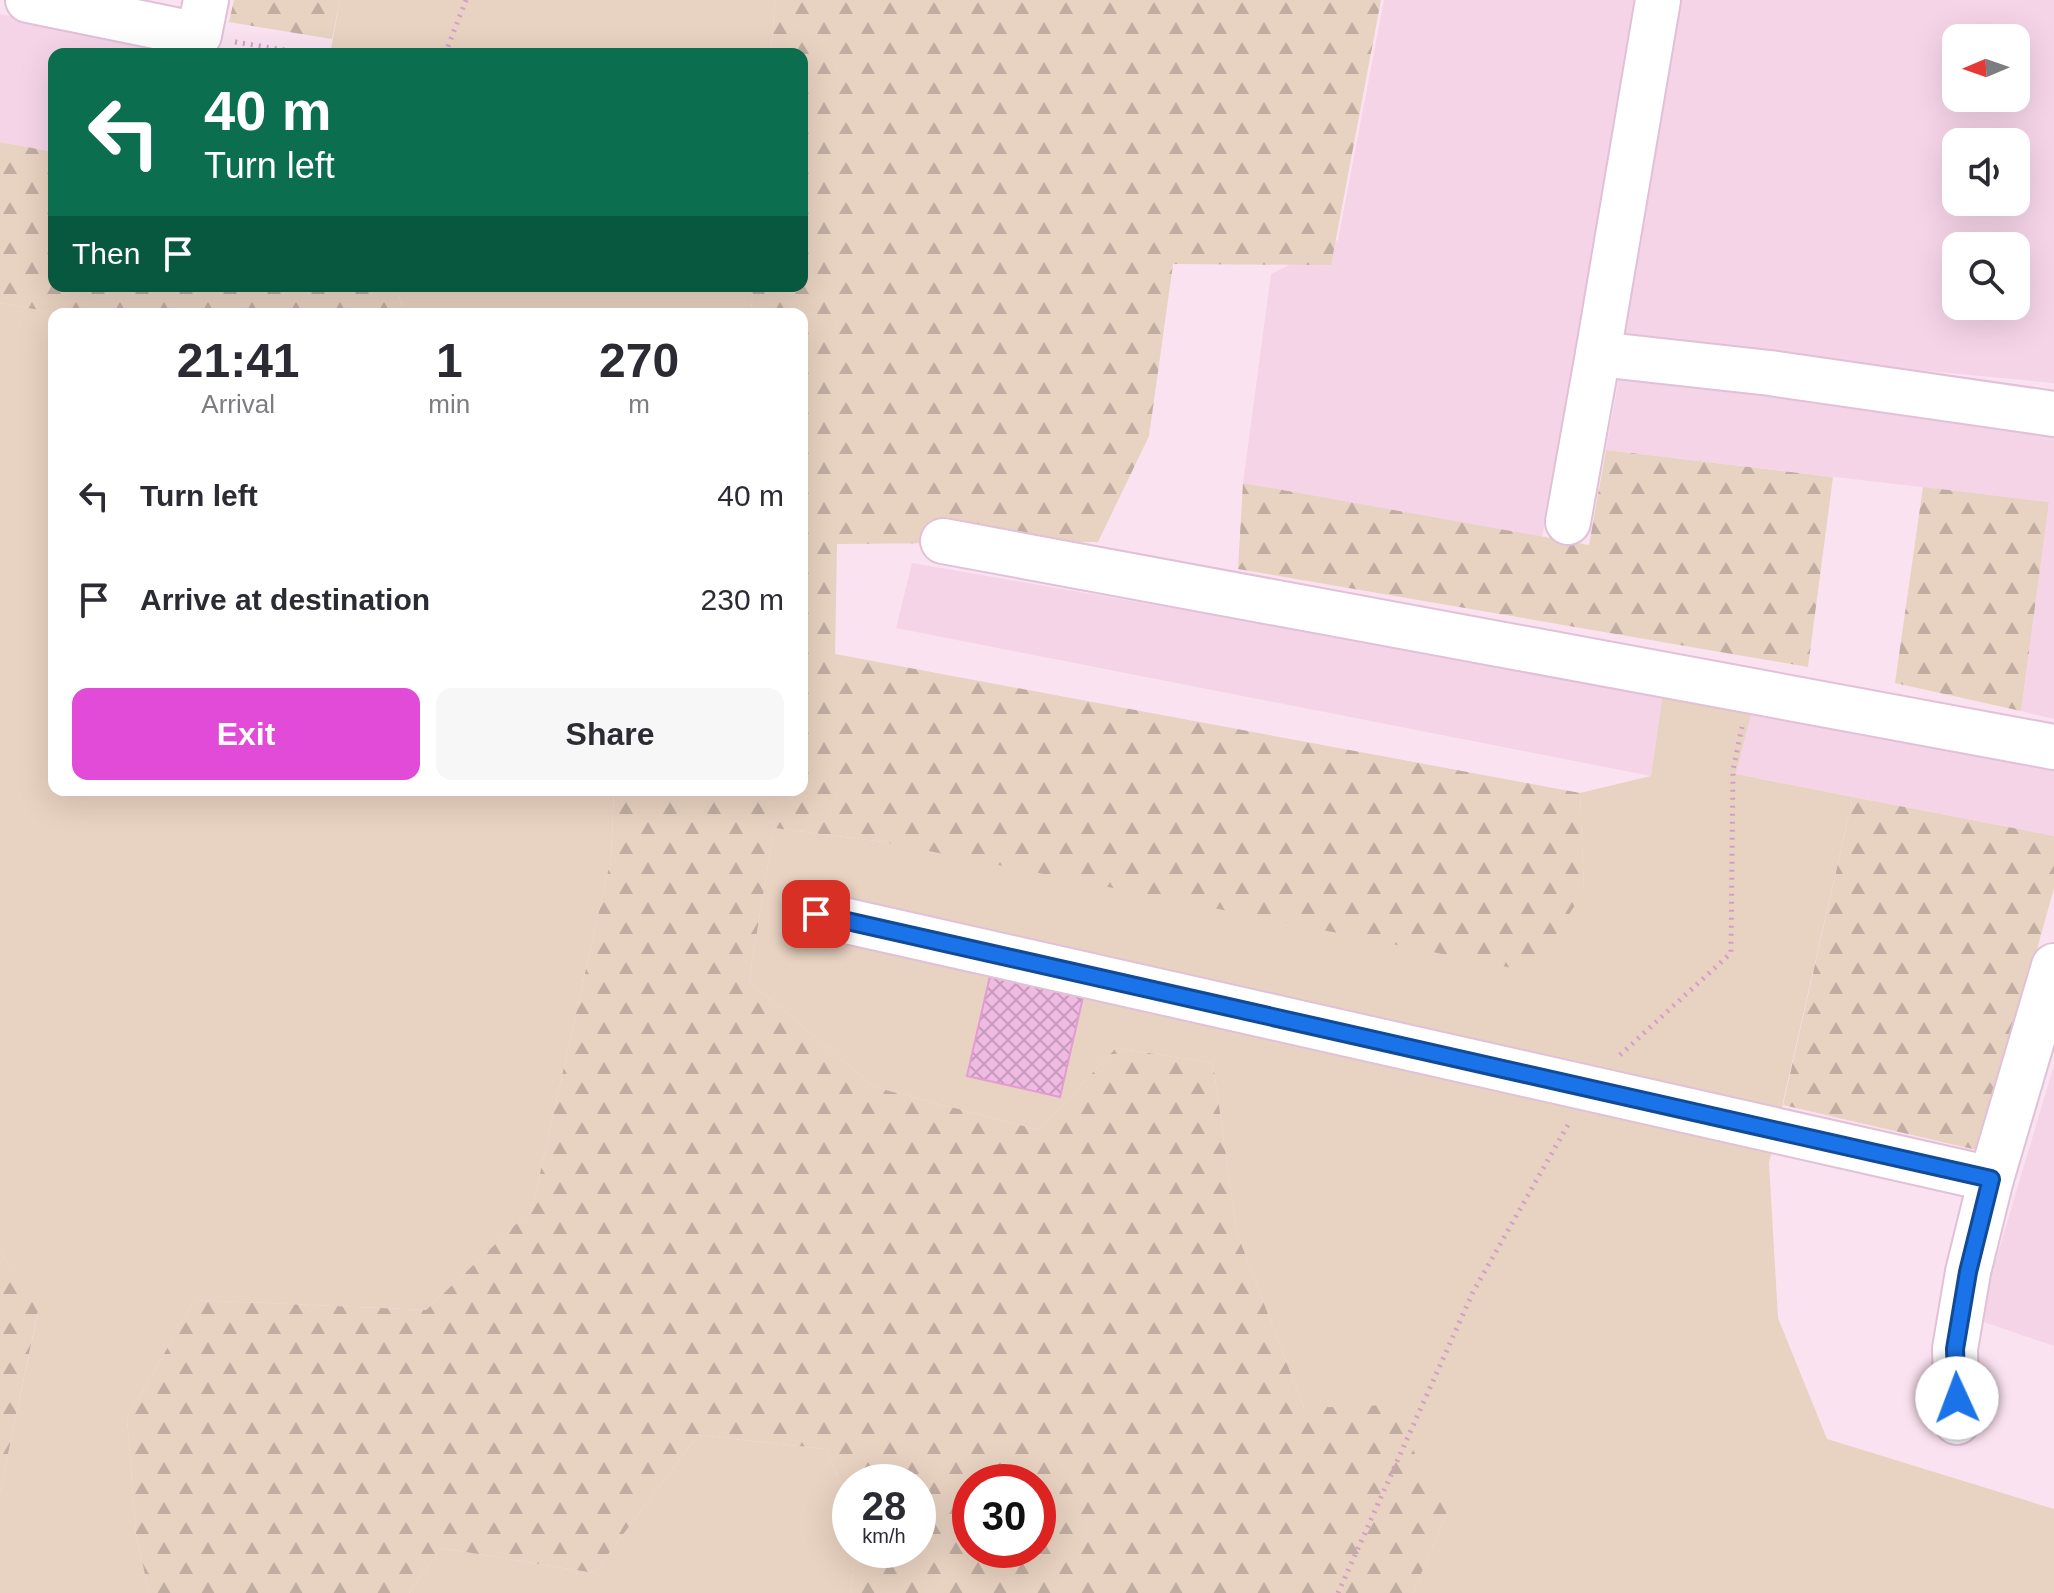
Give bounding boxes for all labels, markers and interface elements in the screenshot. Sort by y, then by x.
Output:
north arrow [1942,24,2030,112]
map controls [1942,24,2030,320]
text: 40 m [204,79,332,142]
icon: left [72,80,176,184]
button: sound [1942,128,2030,216]
text: Turn left [204,145,335,186]
icon: arrive [156,232,200,276]
button: search [1942,232,2030,320]
text: Then [72,237,140,270]
text: 21:41 [177,334,300,387]
text: 1 [436,334,463,387]
text: 270 [599,334,679,387]
text: Arrival [201,389,275,419]
text: min [428,389,470,419]
text: m [628,389,650,419]
icon: left [72,474,116,518]
text: Turn left [140,479,258,512]
text: 40 m [717,479,784,512]
icon: arrive [72,578,116,622]
text: Arrive at destination [140,583,430,616]
text: 230 m [701,583,784,616]
button: Exit [72,688,420,780]
button: Share [436,688,784,780]
pin [782,880,850,948]
icon: arrive [794,892,838,936]
position arrow [1915,1356,1999,1440]
speed limit sign: 30 [952,1464,1056,1568]
text: 28 [862,1484,906,1528]
text: km/h [862,1525,906,1547]

